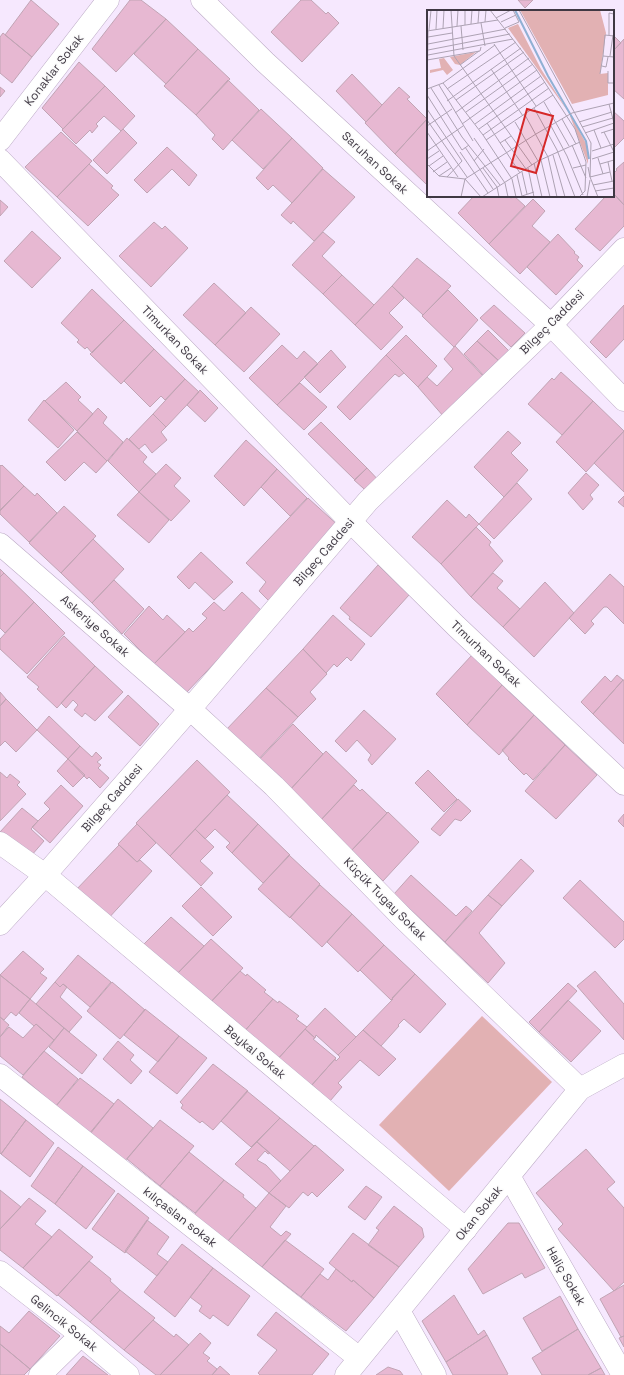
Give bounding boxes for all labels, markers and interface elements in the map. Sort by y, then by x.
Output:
inset map [427,10,614,197]
street label: Konaklar Sokak [21,30,87,109]
street label: Saruhan Sokak [338,128,412,198]
street label: Bilgeç Caddesi [516,286,588,358]
street label: Timurkan Sokak [138,302,212,378]
street label: Bilgeç Caddesi [290,515,358,589]
street label: Askeriye Sokak [57,592,133,661]
street label: Timurhan Sokak [447,617,525,691]
street label: Bilgeç Caddesi [78,761,146,835]
street label: Küçük Tugay Sokak [340,854,430,944]
street label: Beykal Sokak [221,1021,290,1083]
street label: Okan Sokak [452,1182,506,1244]
street label: kılıçaslan sokak [140,1183,221,1251]
street label: Haliç Sokak [543,1244,590,1309]
street label: Gelincik Sokak [27,1291,101,1355]

